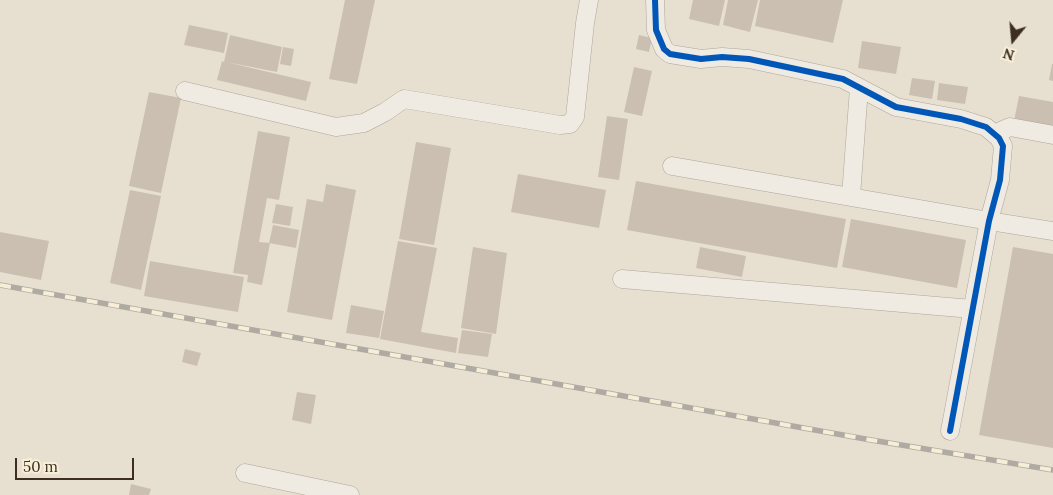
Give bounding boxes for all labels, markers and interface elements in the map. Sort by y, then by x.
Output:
north arrow [988,15,1038,65]
text: N [1001,44,1016,65]
scale bar [18,448,136,480]
text: 50 m [23,457,58,476]

